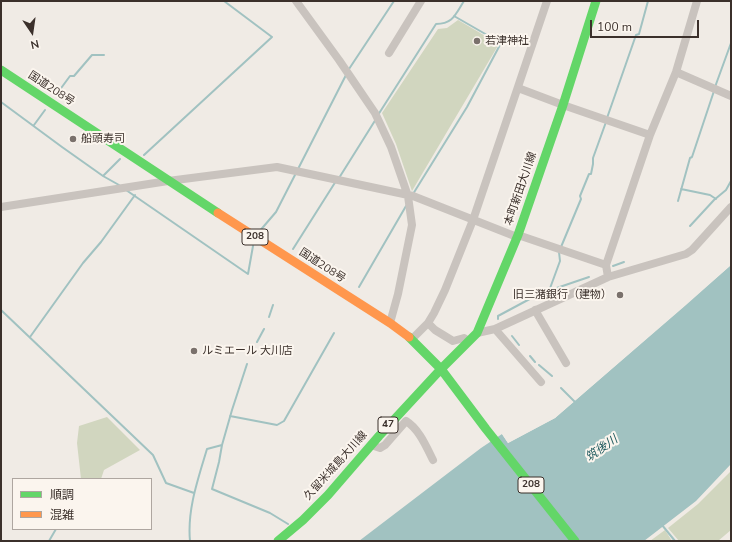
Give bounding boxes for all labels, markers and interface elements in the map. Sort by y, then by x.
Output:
north arrow [12,12,52,52]
scale bar [592,12,701,38]
text: 100 m [597,19,632,35]
place label: 若津神社 [485,34,529,48]
text: N [29,36,41,52]
marker: 若津神社 [472,36,482,46]
street label: 国道208号 [25,69,77,109]
place label: 船頭寿司 [81,132,125,146]
marker: 船頭寿司 [68,134,78,144]
street label: 本町新田大川線 [502,150,540,228]
road number: 208 [242,229,268,245]
street label: 国道208号 [296,246,348,286]
place label: 旧三潴銀行（建物） [513,288,612,302]
marker: 旧三潴銀行（建物） [615,290,625,300]
place label: ルミエール 大川店 [202,344,293,358]
marker: ルミエール 大川店 [189,346,199,356]
road number: 47 [378,417,398,433]
street label: 久留米城島大川線 [302,429,370,503]
water label: 筑後川 [583,433,621,465]
road number: 208 [518,477,544,493]
legend [12,478,152,530]
text: 順調 [50,487,74,503]
text: 混雑 [50,507,74,523]

